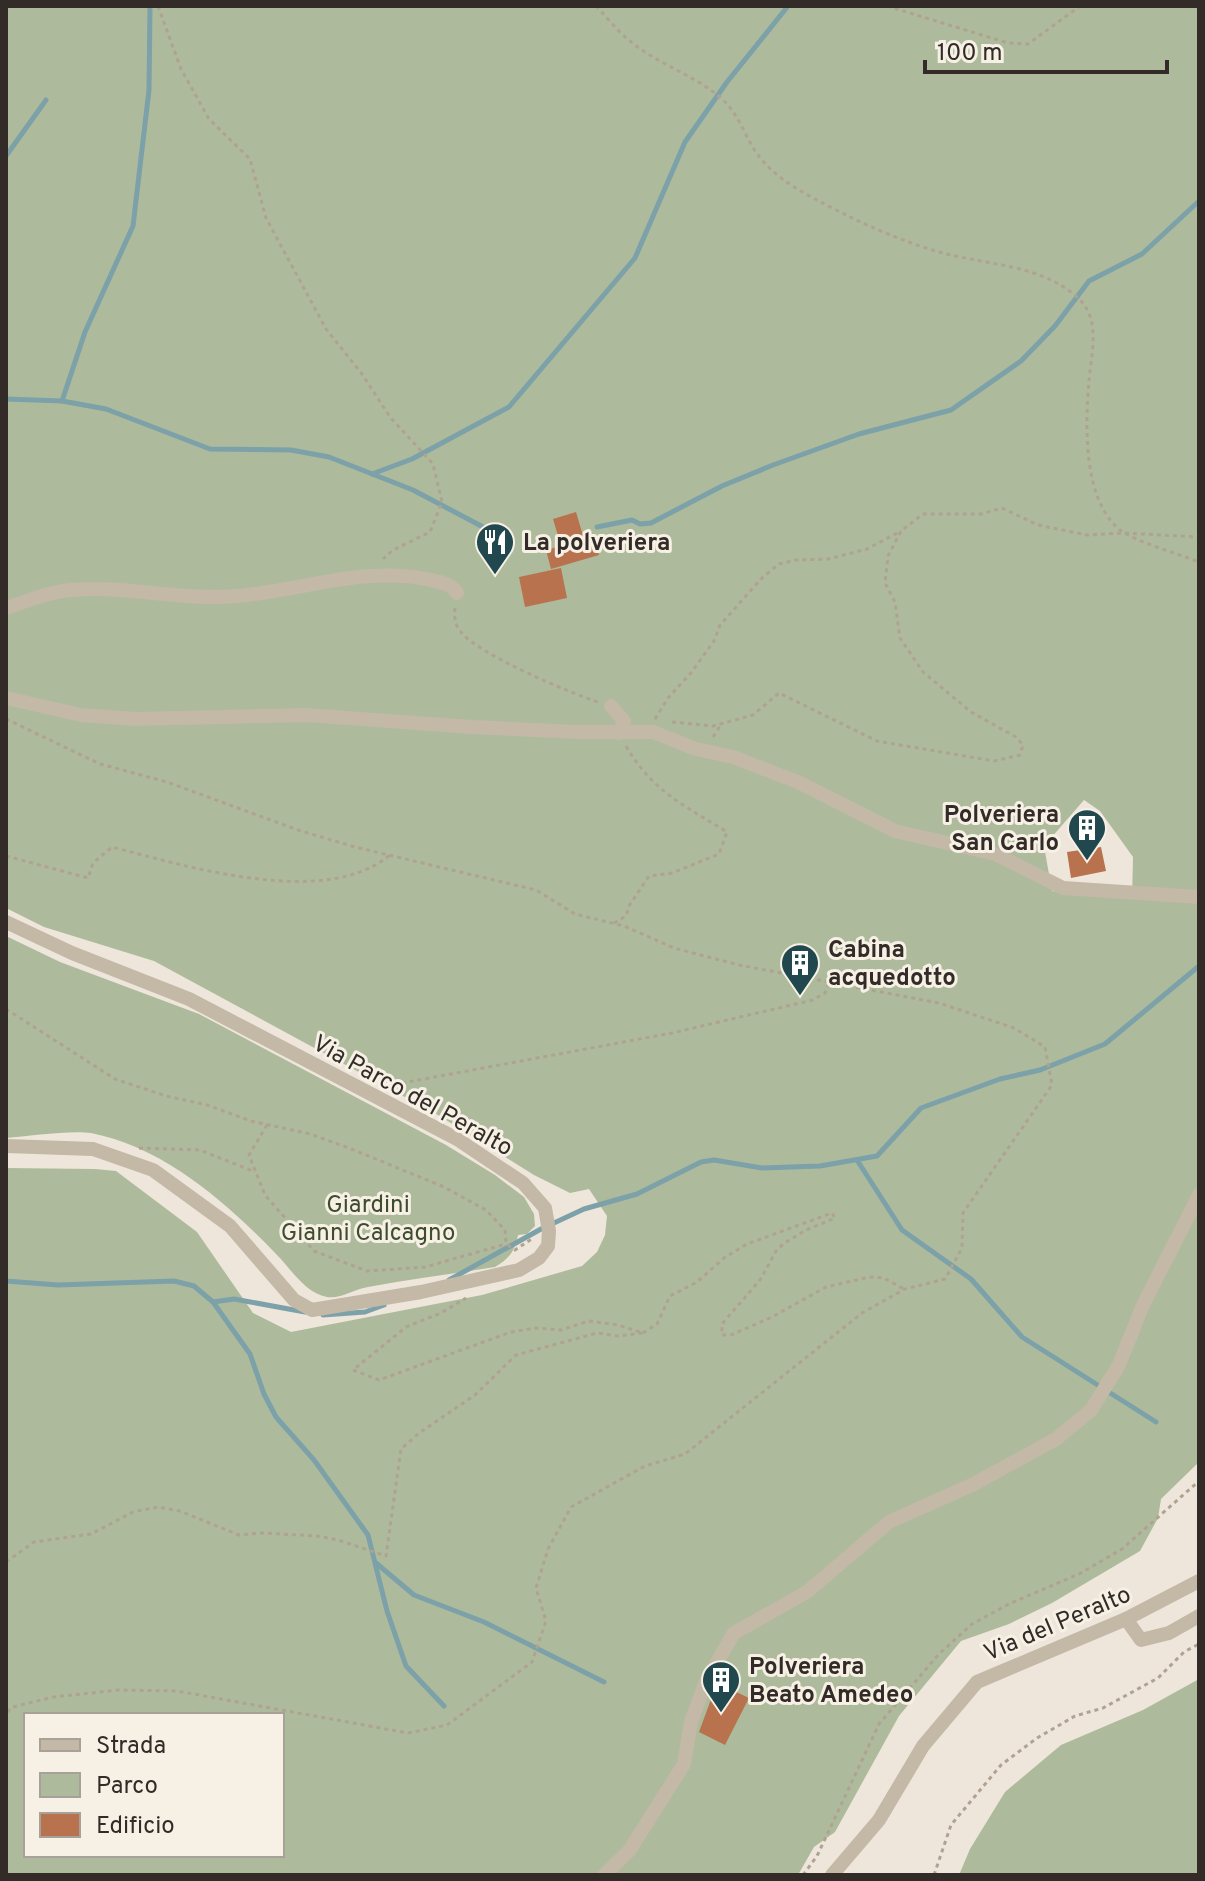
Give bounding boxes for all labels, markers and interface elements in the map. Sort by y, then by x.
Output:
scale bar [925,24,1167,74]
text: 100 m [937,39,1003,69]
restaurant icon: La polveriera [474,521,516,576]
place label: La polveriera [523,529,670,559]
place label: Polveriera San Carlo [944,801,1059,859]
building icon: Polveriera San Carlo [1066,807,1108,862]
place label: Cabina acquedotto [828,936,956,994]
building icon: Cabina acquedotto [779,942,821,997]
street label: Via Parco del Peralto [307,1029,517,1164]
park label: Giardini Gianni Calcagno [281,1191,455,1249]
street label: Via del Peralto [980,1580,1136,1669]
place label: Polveriera Beato Amedeo [749,1653,913,1711]
building icon: Polveriera Beato Amedeo [700,1659,742,1714]
legend [24,1713,284,1857]
text: Strada [96,1732,166,1762]
text: Parco [96,1772,158,1802]
text: Edificio [96,1812,175,1842]

